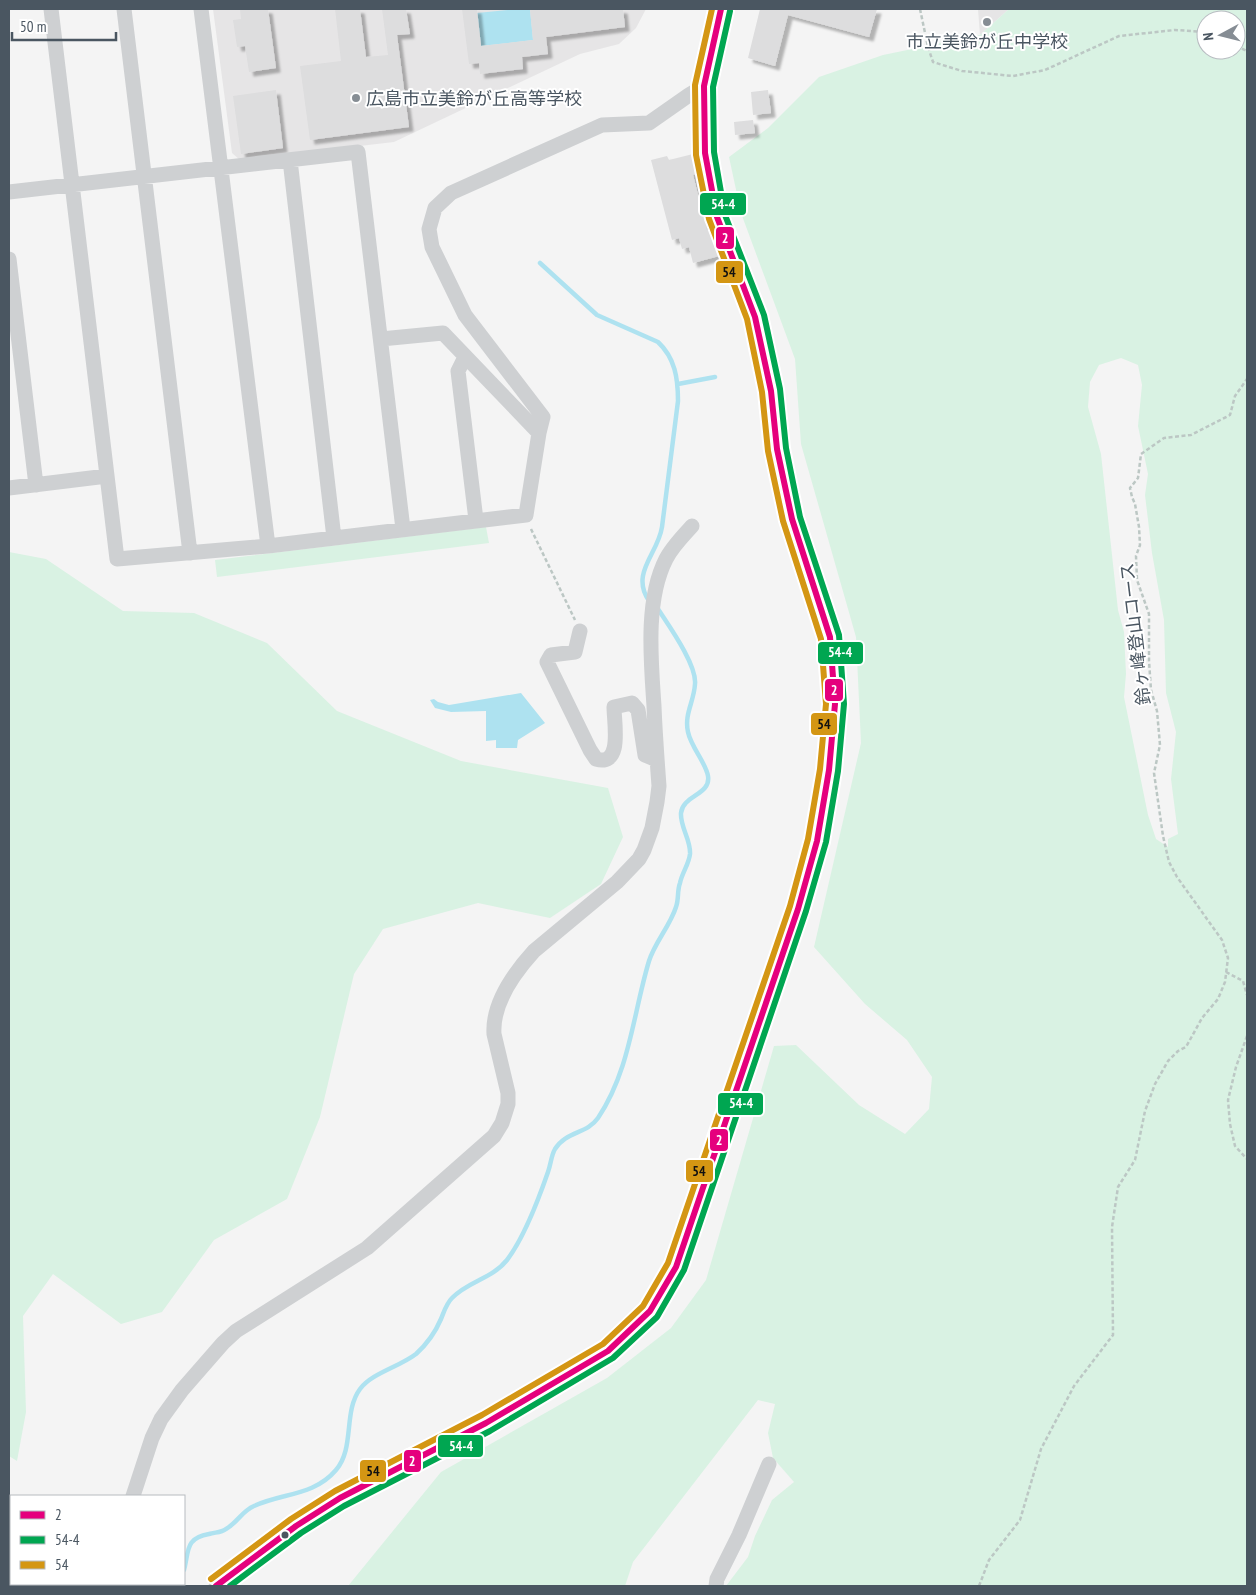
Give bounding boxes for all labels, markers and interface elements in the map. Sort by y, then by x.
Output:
scale bar [12,10,116,42]
north arrow [1196,10,1246,60]
marker: 市立美鈴が丘中学校 [981,16,993,28]
text: 50 m [20,17,46,36]
place label: 市立美鈴が丘中学校 [906,30,1068,53]
text: N [1199,32,1217,41]
place label: 広島市立美鈴が丘高等学校 [366,87,582,110]
marker: 広島市立美鈴が丘高等学校 [350,92,362,104]
line badge: 54-4 [699,192,747,216]
text: 54-4 [711,195,735,213]
line badge: 2 [715,226,735,250]
text: 2 [722,229,728,247]
line badge: 54 [715,260,744,284]
text: 54 [722,263,736,281]
street label: 鈴ヶ峰登山コース [1115,562,1155,706]
line badge: 54-4 [817,641,864,665]
text: 54-4 [828,643,852,661]
line badge: 2 [824,678,844,702]
text: 2 [831,681,837,699]
line badge: 54 [810,712,838,736]
text: 54 [817,715,831,733]
line badge: 54-4 [717,1092,764,1116]
text: 54-4 [729,1094,753,1112]
line badge: 2 [709,1128,729,1152]
text: 2 [716,1131,722,1149]
line badge: 54 [685,1159,714,1183]
text: 54 [692,1162,706,1180]
line badge: 54-4 [437,1434,484,1458]
text: 54-4 [449,1437,473,1455]
line badge: 2 [403,1449,422,1473]
text: 2 [409,1452,415,1470]
line badge: 54 [359,1459,387,1483]
text: 54 [366,1462,380,1480]
legend [10,1495,185,1585]
text: 2 [55,1505,62,1524]
text: 54-4 [55,1530,80,1549]
unlabelled marker [280,1530,290,1540]
text: 54 [55,1555,69,1574]

